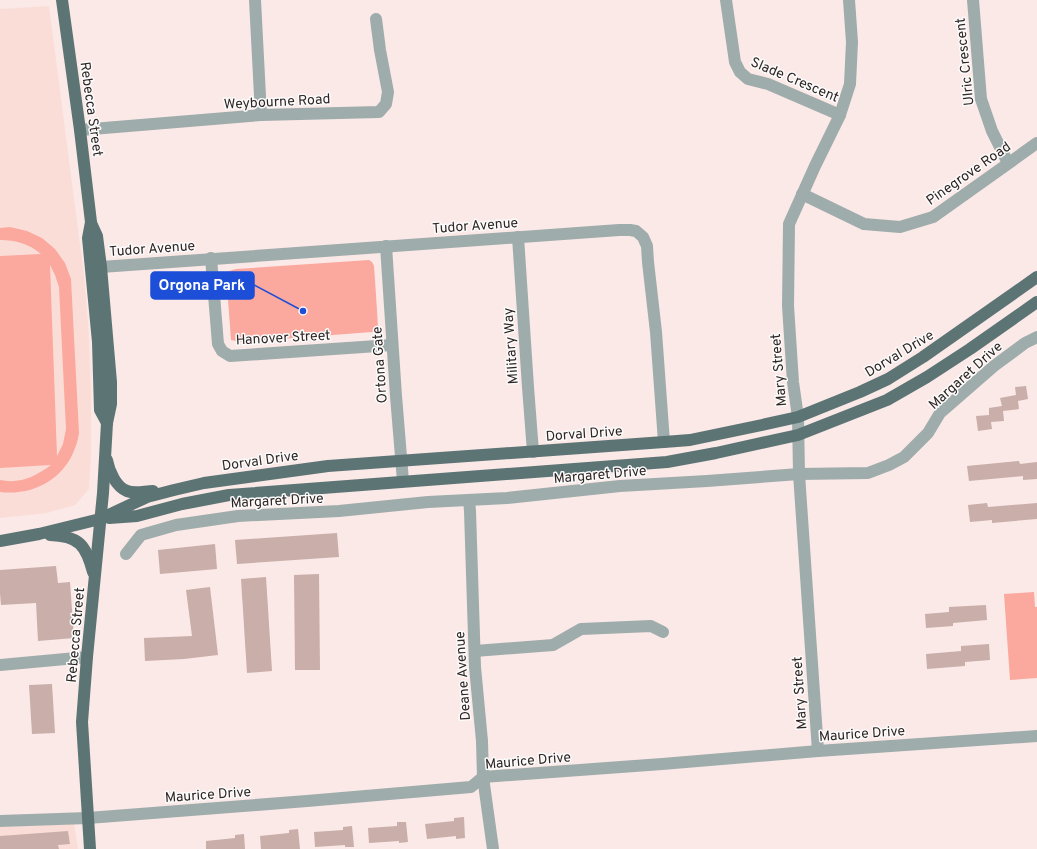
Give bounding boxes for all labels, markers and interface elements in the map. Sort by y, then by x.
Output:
street label: Ulric Crescent [952,17,979,107]
street label: Slade Crescent [748,54,841,107]
street label: Rebecca Street [75,61,106,158]
street label: Weybourne Road [223,91,331,114]
street label: Pinegrove Road [923,139,1014,210]
street label: Tudor Avenue [432,215,519,238]
street label: Tudor Avenue [109,238,196,261]
callout: Orgona Park [151,272,254,299]
text: Orgona Park [159,277,245,296]
street label: Military Way [500,307,523,385]
street label: Ortona Gate [369,326,392,404]
street label: Dorval Drive [862,327,937,381]
street label: Hanover Street [235,328,331,349]
street label: Mary Street [768,333,791,407]
street label: Margaret Drive [926,339,1006,414]
street label: Dorval Drive [545,423,623,446]
street label: Dorval Drive [221,448,300,475]
street label: Margaret Drive [553,463,647,488]
street label: Margaret Drive [230,491,324,512]
street label: Rebecca Street [64,587,89,683]
street label: Deane Avenue [452,631,475,721]
street label: Mary Street [789,656,812,730]
street label: Maurice Drive [819,723,906,746]
street label: Maurice Drive [484,749,572,774]
street label: Maurice Drive [165,784,252,807]

